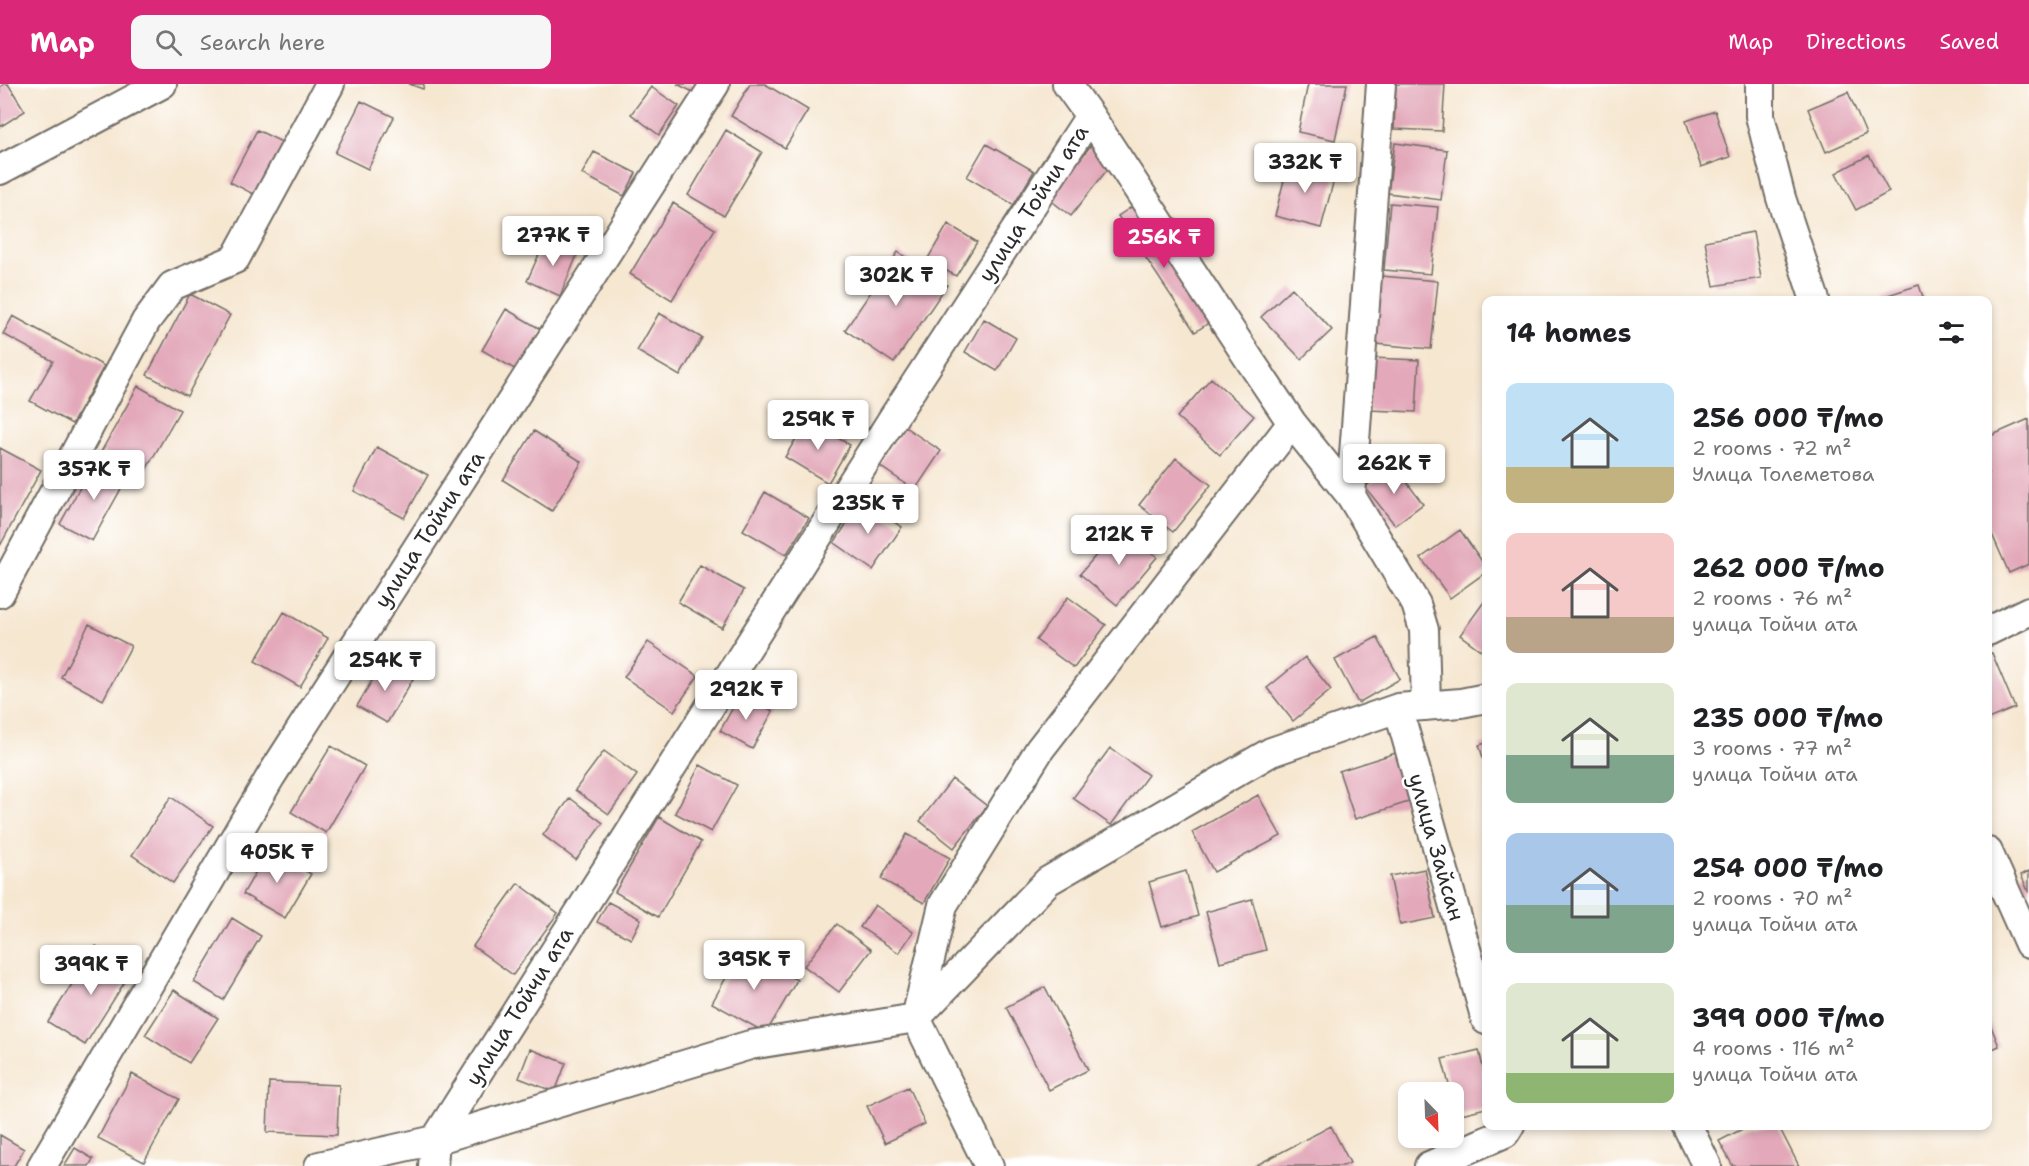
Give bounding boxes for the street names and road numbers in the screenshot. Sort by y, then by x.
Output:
street label: улица Тойчи ата [972,119,1095,288]
street label: улица Тойчи ата [368,445,491,614]
street label: улица Зайсан [1402,770,1471,924]
street label: улица Тойчи ата [459,921,580,1091]

